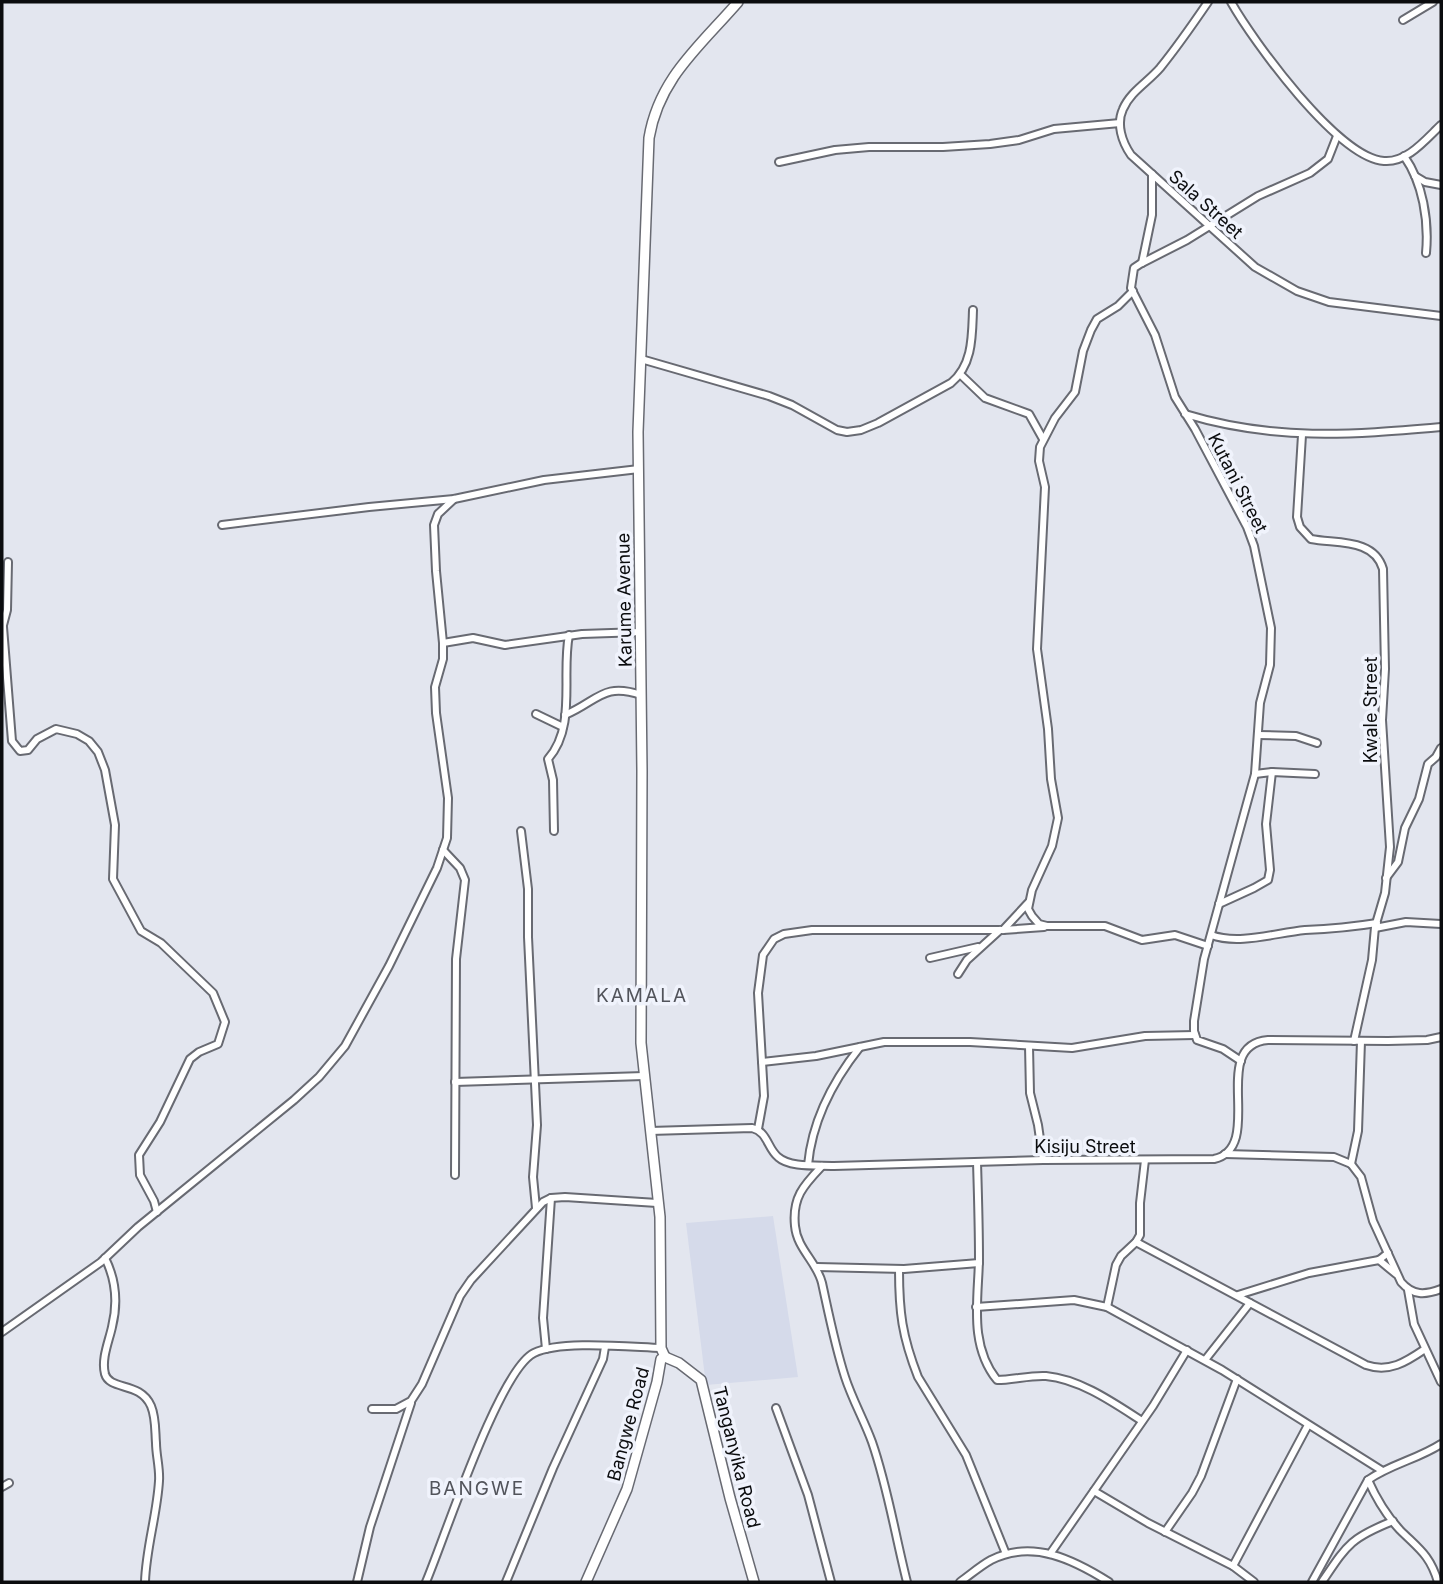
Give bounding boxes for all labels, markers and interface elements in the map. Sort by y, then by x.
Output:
street label: Sala Street [1165,165,1247,243]
street label: Kutani Street [1204,430,1272,536]
street label: Karume Avenue [612,533,636,667]
street label: Kwale Street [1360,657,1381,763]
district label: KAMALA [596,984,688,1007]
street label: Kisiju Street [1034,1136,1136,1157]
street label: Bangwe Road [603,1365,653,1483]
street label: Tanganyika Road [709,1384,765,1530]
district label: BANGWE [429,1477,525,1500]

